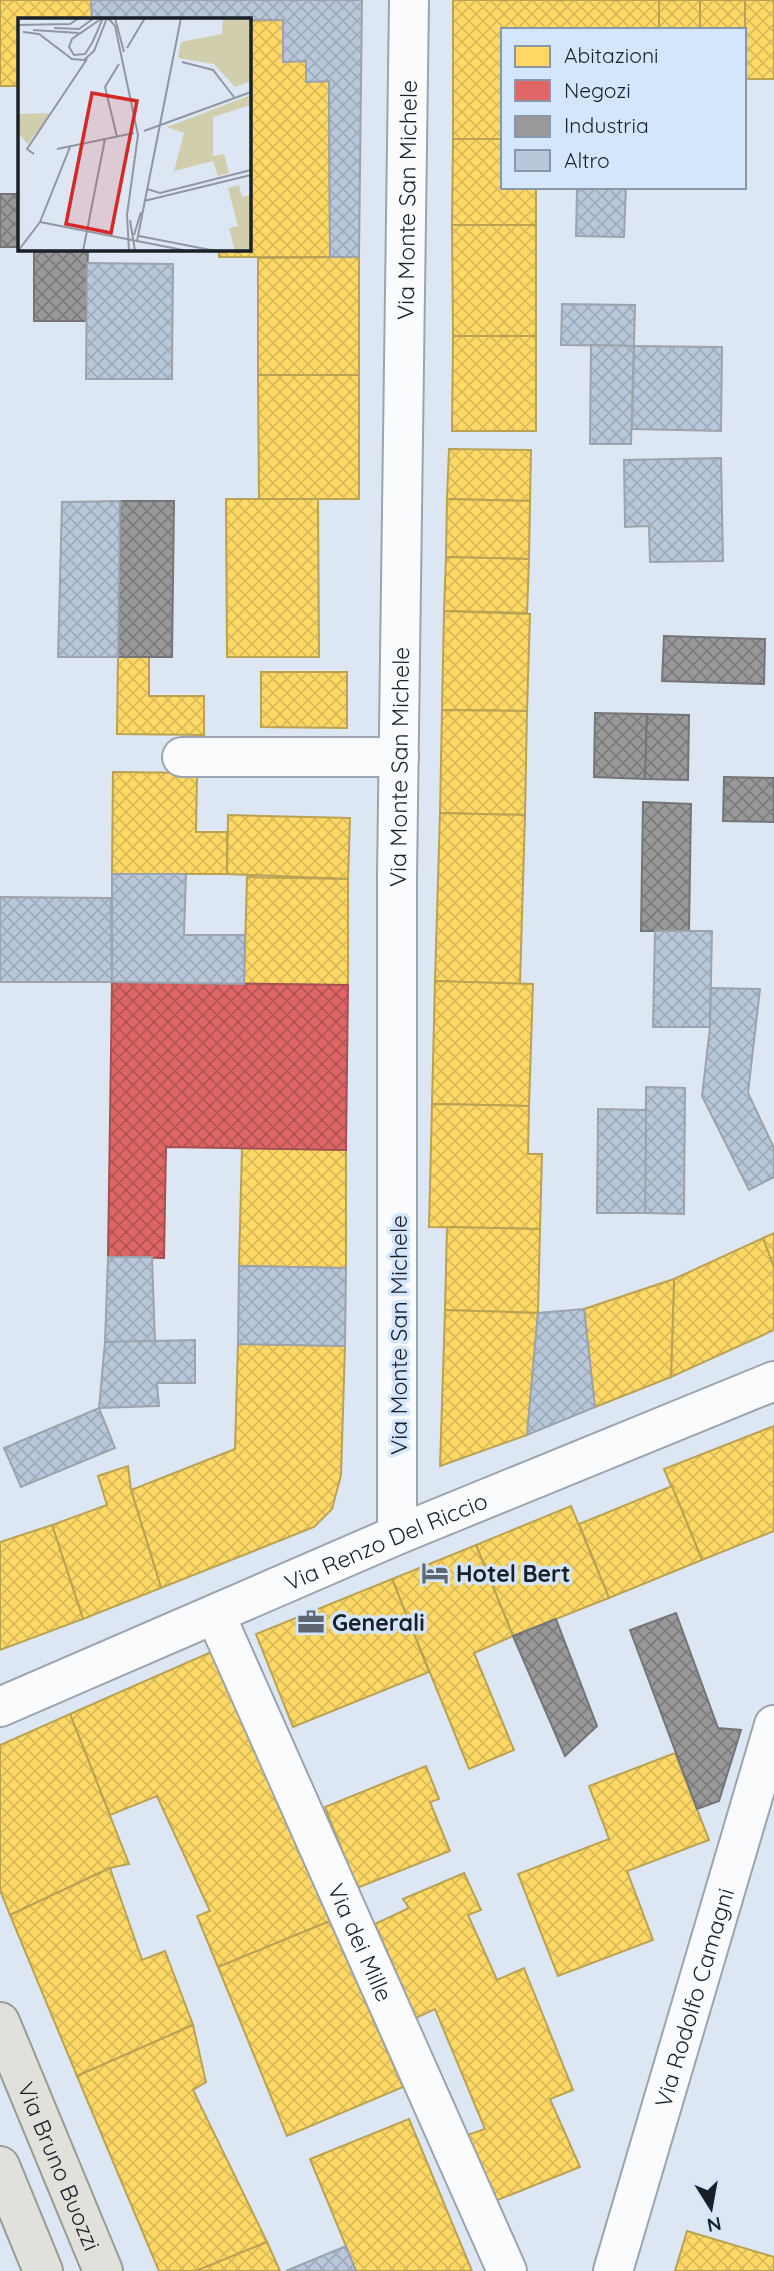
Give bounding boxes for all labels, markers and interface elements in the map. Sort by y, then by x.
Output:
inset map [18,18,250,250]
legend [501,28,746,189]
text: Abitazioni [564,42,659,68]
text: Negozi [564,77,631,103]
street label: Via Monte San Michele [390,80,422,320]
text: Industria [564,112,649,138]
text: Altro [564,147,610,173]
street label: Via Monte San Michele [383,647,415,887]
street label: Via Monte San Michele [384,1215,413,1455]
street label: Via Renzo Del Riccio [280,1485,491,1597]
hotel icon: Hotel Bert [420,1558,450,1588]
place label: Hotel Bert [456,1559,570,1588]
office icon: Generali [296,1607,326,1637]
place label: Generali [332,1608,425,1637]
street label: Via dei Mille [322,1879,400,2006]
street label: Via Rodolfo Camagni [648,1885,740,2111]
street label: Via Bruno Buozzi [12,2078,107,2255]
north arrow [676,2173,746,2243]
text: N [705,2212,723,2238]

